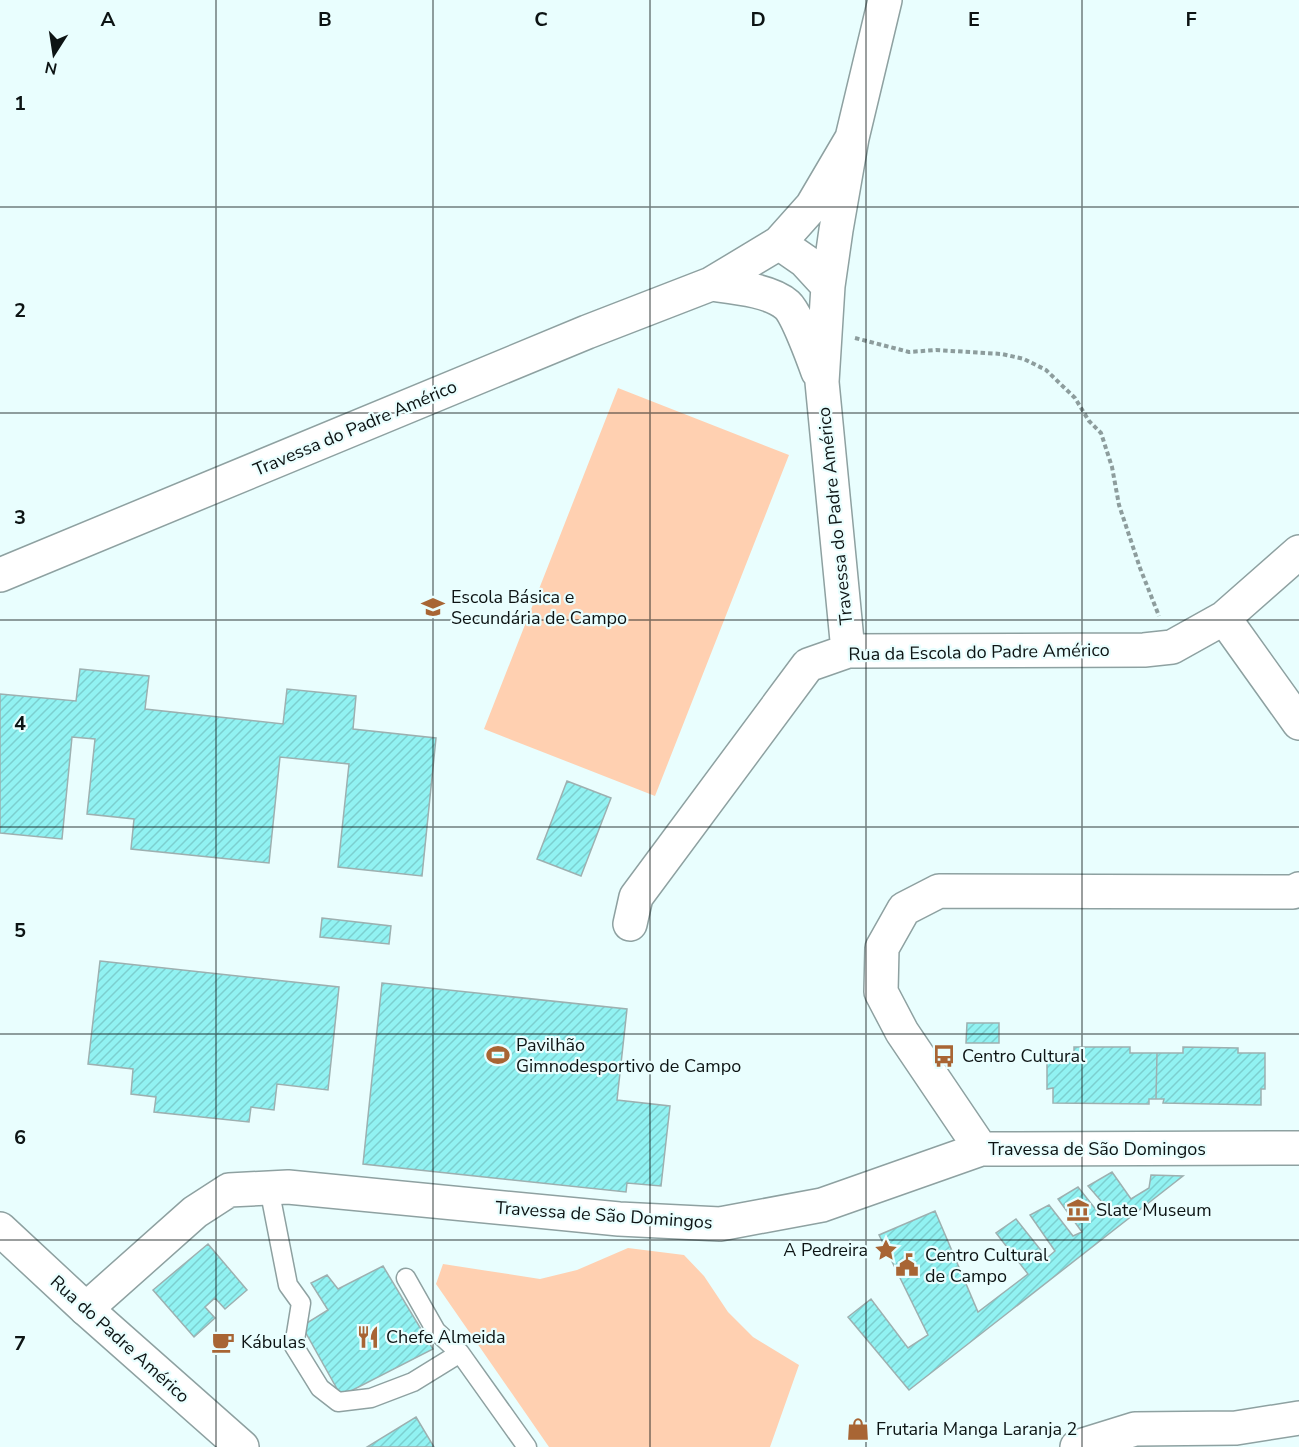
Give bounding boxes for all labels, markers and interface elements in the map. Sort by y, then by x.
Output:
text: A [101,6,116,33]
text: B [318,6,332,33]
text: C [534,6,548,33]
text: D [750,6,766,33]
text: E [968,6,980,33]
text: F [1185,6,1197,33]
north arrow [24,24,84,84]
text: N [43,56,59,80]
text: 1 [14,90,26,117]
text: 2 [14,297,26,324]
street label: Travessa do Padre Américo [250,374,460,482]
street label: Travessa do Padre Américo [812,406,858,626]
text: 3 [14,504,26,531]
place label: Escola Básica e Secundária de Campo [451,585,627,630]
school or university icon: Escola Básica e Secundária de Campo [420,594,446,620]
street label: Rua da Escola do Padre Américo [848,638,1110,666]
text: 4 [14,710,26,737]
text: 5 [14,917,26,944]
place label: Pavilhão Gimnodesportivo de Campo [516,1033,741,1078]
sports icon: Pavilhão Gimnodesportivo de Campo [485,1042,511,1068]
bus stop icon: Centro Cultural [931,1043,957,1069]
place label: Centro Cultural [962,1044,1086,1068]
text: 6 [14,1124,26,1151]
street label: Travessa de São Domingos [988,1137,1206,1161]
street label: Travessa de São Domingos [495,1195,713,1235]
museum icon: Slate Museum [1065,1197,1091,1223]
place label: Slate Museum [1096,1198,1212,1222]
place icon: A Pedreira [873,1237,899,1263]
place label: A Pedreira [783,1238,868,1262]
place label: Centro Cultural de Campo [925,1243,1049,1288]
public building icon: Centro Cultural de Campo [894,1252,920,1278]
street label: Rua do Padre Américo [45,1270,195,1408]
restaurant icon: Chefe Almeida [355,1324,381,1350]
place label: Chefe Almeida [386,1325,506,1349]
cafe icon: Kábulas [210,1329,236,1355]
text: 7 [14,1330,26,1357]
place label: Kábulas [241,1330,306,1354]
shop icon: Frutaria Manga Laranja 2 [845,1416,871,1442]
place label: Frutaria Manga Laranja 2 [876,1417,1077,1441]

